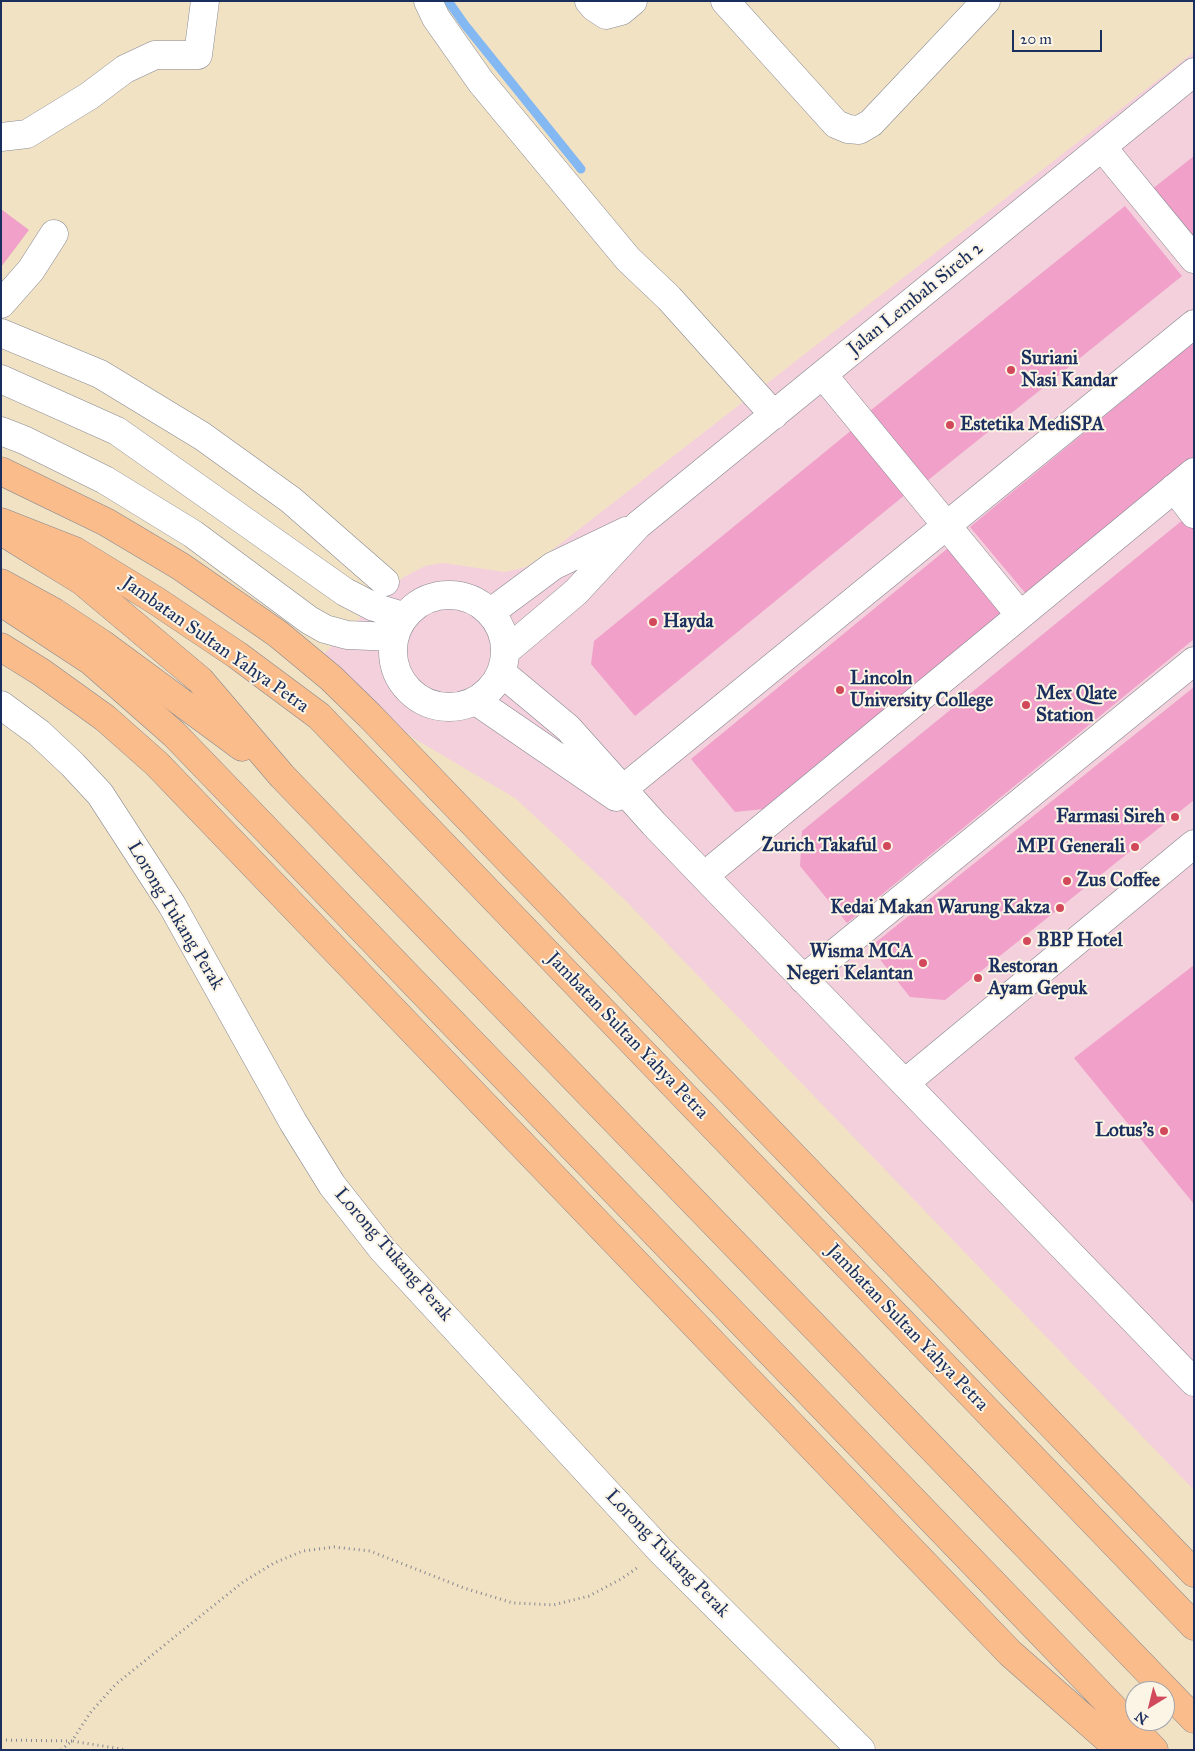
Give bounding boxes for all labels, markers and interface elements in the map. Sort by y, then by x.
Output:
scale bar [1015,20,1105,52]
text: 20 m [1020,30,1052,48]
street label: Jalan Lembah Sireh 2 [844,237,988,361]
place label: Suriani Nasi Kandar [1021,348,1117,392]
marker: Suriani Nasi Kandar [1005,364,1017,376]
place label: Estetika MediSPA [960,414,1104,436]
marker: Estetika MediSPA [944,419,956,431]
street label: Jambatan Sultan Yahya Petra [117,572,313,718]
place label: Hayda [663,611,714,633]
marker: Hayda [647,616,659,628]
place label: Lincoln University College [850,668,993,712]
place label: Mex Qlate Station [1036,683,1117,727]
marker: Lincoln University College [834,684,846,696]
marker: Mex Qlate Station [1020,699,1032,711]
place label: Farmasi Sireh [1056,806,1165,828]
marker: Farmasi Sireh [1169,811,1181,823]
place label: Zurich Takaful [762,835,877,857]
place label: MPI Generali [1017,836,1125,858]
street label: Lorong Tukang Perak [122,838,228,994]
marker: Zurich Takaful [881,840,893,852]
marker: MPI Generali [1129,841,1141,853]
place label: Zus Coffee [1077,870,1160,892]
marker: Zus Coffee [1061,875,1073,887]
place label: Kedai Makan Warung Kakza [830,897,1050,919]
marker: Kedai Makan Warung Kakza [1054,902,1066,914]
place label: BBP Hotel [1037,930,1123,952]
marker: BBP Hotel [1021,935,1033,947]
place label: Wisma MCA Negeri Kelantan [786,941,913,985]
street label: Jambatan Sultan Yahya Petra [541,948,713,1124]
place label: Restoran Ayam Gepuk [988,956,1087,1000]
marker: Wisma MCA Negeri Kelantan [917,957,929,969]
marker: Restoran Ayam Gepuk [972,972,984,984]
place label: Lotus's [1095,1120,1154,1142]
marker: Lotus's [1158,1125,1170,1137]
street label: Lorong Tukang Perak [329,1184,457,1326]
street label: Jambatan Sultan Yahya Petra [821,1240,993,1416]
street label: Lorong Tukang Perak [600,1485,734,1623]
north arrow [1125,1681,1175,1731]
text: N [1132,1707,1151,1728]

